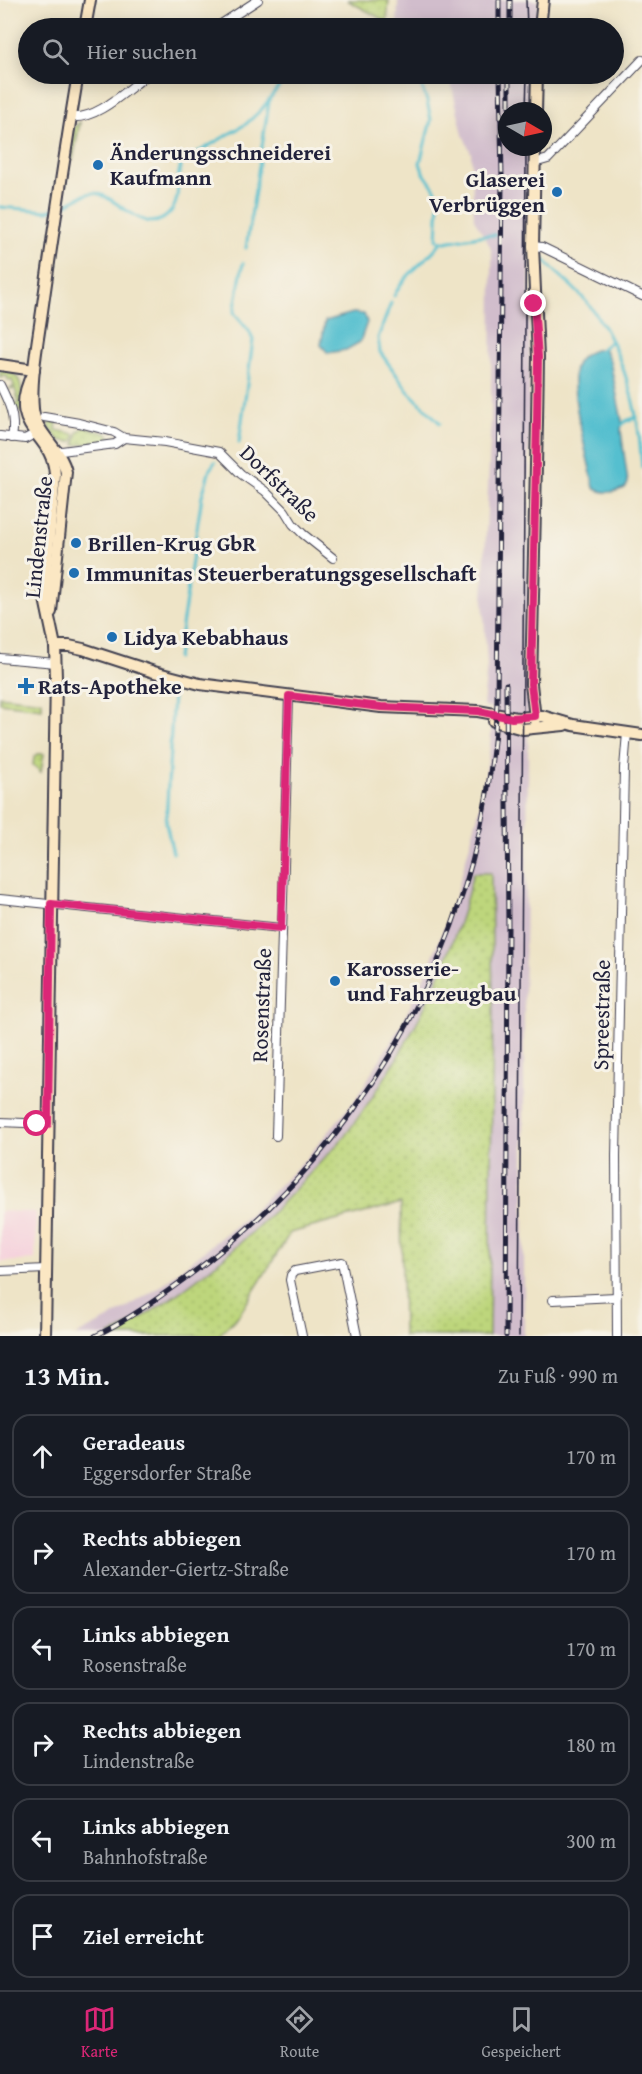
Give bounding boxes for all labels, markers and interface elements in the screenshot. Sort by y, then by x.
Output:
search box [18,18,624,84]
icon: search [39,35,72,68]
text: Hier suchen [87,35,197,67]
north arrow [498,102,552,156]
place label: Änderungsschneiderei Kaufmann [110,136,331,193]
marker: Änderungsschneiderei Kaufmann [91,158,105,172]
place label: Glaserei Verbrüggen [429,163,545,220]
marker: Glaserei Verbrüggen [550,185,564,199]
route end [520,290,546,316]
street label: Dorfstraße [233,437,327,529]
street label: Lindenstraße [16,474,60,600]
place label: Brillen-Krug GbR [88,527,256,559]
marker: Brillen-Krug GbR [69,536,83,550]
place label: Immunitas Steuerberatungsgesellschaft [86,557,477,589]
marker: Immunitas Steuerberatungsgesellschaft [67,566,81,580]
place label: Lidya Kebabhaus [124,621,288,653]
marker: Lidya Kebabhaus [105,630,119,644]
place label: Rats-Apotheke [38,670,182,702]
marker: Rats-Apotheke [19,679,33,693]
street label: Rosenstraße [243,947,279,1063]
place label: Karosserie- und Fahrzeugbau [347,952,517,1009]
street label: Spreestraße [584,959,618,1071]
marker: Karosserie- und Fahrzeugbau [328,974,342,988]
route start [23,1110,49,1136]
text: 13 Min. [24,1356,110,1395]
text: Zu Fuß · 990 m [498,1361,618,1390]
text: Geradeaus [83,1426,185,1458]
icon: ahead [26,1440,59,1473]
text: 170 m [566,1442,616,1471]
text: Eggersdorfer Straße [83,1458,252,1487]
text: Rechts abbiegen [83,1522,241,1554]
icon: right [26,1536,59,1569]
text: 170 m [566,1538,616,1567]
text: Alexander-Giertz-Straße [83,1554,289,1583]
text: Links abbiegen [83,1618,229,1650]
icon: left [26,1632,59,1665]
text: 170 m [566,1634,616,1663]
text: Rosenstraße [83,1650,187,1679]
text: Rechts abbiegen [83,1714,241,1746]
icon: right [26,1728,59,1761]
text: 180 m [566,1730,616,1759]
text: Lindenstraße [83,1746,195,1775]
text: Links abbiegen [83,1810,229,1842]
icon: left [26,1824,59,1857]
text: 300 m [566,1826,616,1855]
text: Bahnhofstraße [83,1842,208,1871]
icon: arrive [26,1920,59,1953]
text: Ziel erreicht [83,1920,204,1952]
tab: Karte [81,2003,118,2063]
tab: Route [280,2003,319,2063]
tab: Gespeichert [481,2003,561,2063]

